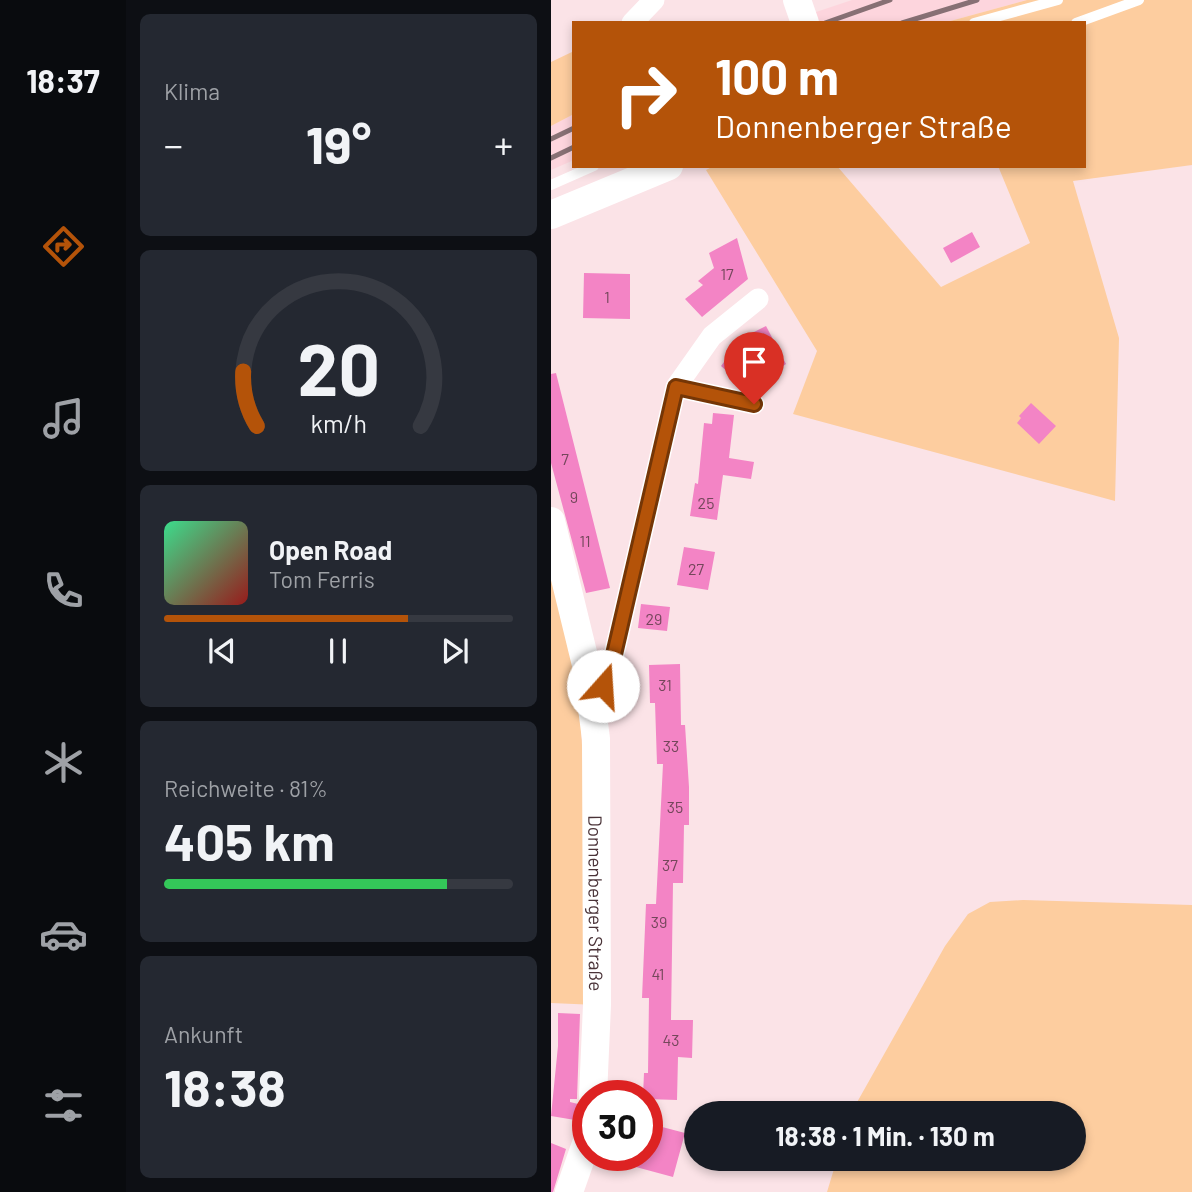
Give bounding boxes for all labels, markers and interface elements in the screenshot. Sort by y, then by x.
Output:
text: 100 m [715,46,839,105]
icon: right [600,49,691,140]
text: 18:37 [26,61,100,99]
text: Klima [164,77,220,105]
text: Donnenberger Straße [715,106,1012,144]
text: 19° [306,112,371,174]
text: − [164,121,183,167]
text: + [494,121,513,167]
icon: directions [39,222,88,271]
house number: 17 [720,264,734,283]
house number: 1 [604,287,610,306]
text: 20 [297,324,380,412]
pin [724,332,784,404]
icon: arrive [735,343,773,381]
icon: music [39,394,88,443]
text: km/h [310,408,367,438]
house number: 7 [561,449,569,468]
house number: 9 [570,487,578,506]
house number: 25 [698,493,714,512]
house number: 11 [579,531,591,550]
text: Open Road [269,534,392,565]
house number: 27 [688,559,704,578]
text: Tom Ferris [269,565,375,593]
icon: phone [39,566,88,615]
house number: 29 [646,609,662,628]
icon: previous [203,632,241,670]
icon: pause [319,632,357,670]
icon: next [436,632,474,670]
position arrow [566,649,640,723]
house number: 31 [658,675,672,694]
house number: 33 [663,736,679,755]
icon: climate [39,738,88,787]
text: Reichweite · 81% [164,774,328,802]
house number: 35 [667,797,683,816]
text: 405 km [164,809,335,871]
street label: Donnenberger Straße [585,815,608,991]
house number: 37 [662,855,678,874]
icon: car [39,910,88,959]
house number: 39 [651,912,667,931]
house number: 41 [652,964,664,983]
text: Ankunft [164,1020,243,1048]
house number: 43 [662,1030,680,1049]
text: 18:38 [164,1055,286,1117]
speed limit sign: 30 [572,1080,663,1171]
icon: filters [39,1081,88,1130]
text: 18:38 · 1 Min. · 130 m [775,1120,995,1151]

